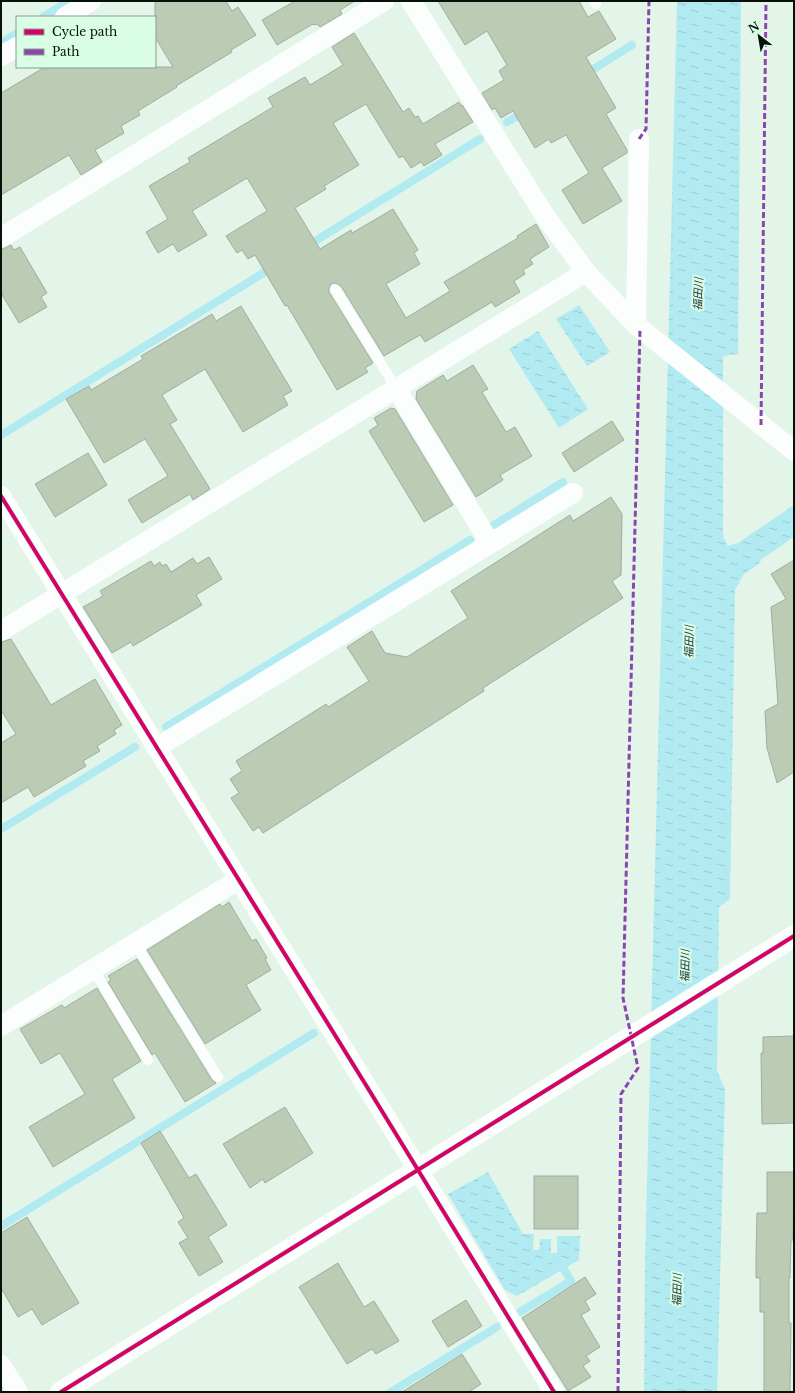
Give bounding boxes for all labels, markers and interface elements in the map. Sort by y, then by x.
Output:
legend [16,16,156,68]
north arrow [739,16,779,56]
text: N [746,18,762,36]
text: Cycle path [52,24,117,39]
text: Path [52,44,80,59]
water label: 福田川 [690,276,706,311]
water label: 福田川 [682,624,696,659]
water label: 福田川 [678,948,692,983]
water label: 福田川 [670,1272,684,1307]

